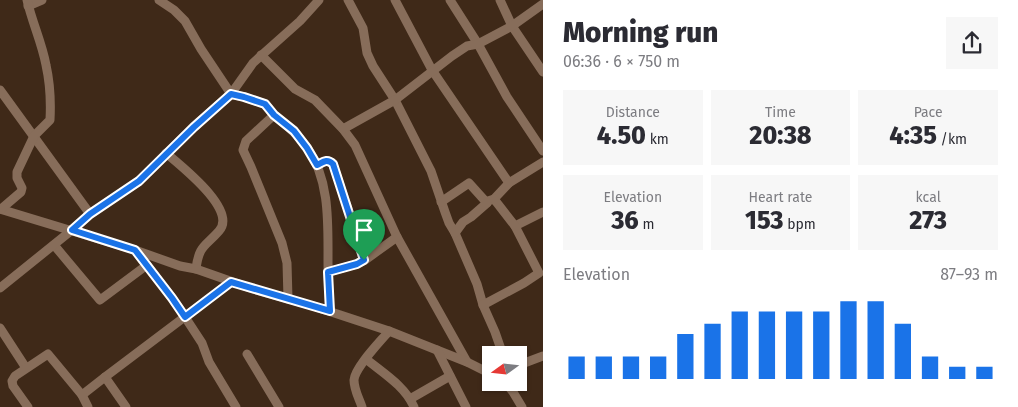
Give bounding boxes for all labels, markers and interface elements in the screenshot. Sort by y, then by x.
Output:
text: Morning run [563,16,718,49]
button: share [946,17,998,69]
text: 06:36 · 6 × 750 m [563,52,680,71]
text: Distance [606,104,660,121]
text: Time [765,104,796,121]
text: Pace [914,104,943,121]
text: 4.50 [597,121,646,151]
text: 20:38 [749,121,812,151]
text: 4:35 [889,121,937,151]
text: km [646,131,669,148]
text: /km [937,131,967,148]
text: Elevation [603,189,662,206]
text: Heart rate [749,189,812,206]
text: kcal [916,189,941,206]
text: 36 [611,206,639,236]
text: 153 [745,206,784,236]
text: 273 [909,206,947,236]
pin [343,209,385,260]
icon: arrive [350,216,378,244]
text: m [639,216,654,233]
text: bpm [784,216,816,233]
text: Elevation [563,265,630,284]
text: 87–93 m [940,265,998,284]
north arrow [482,346,528,391]
map controls [482,346,527,391]

